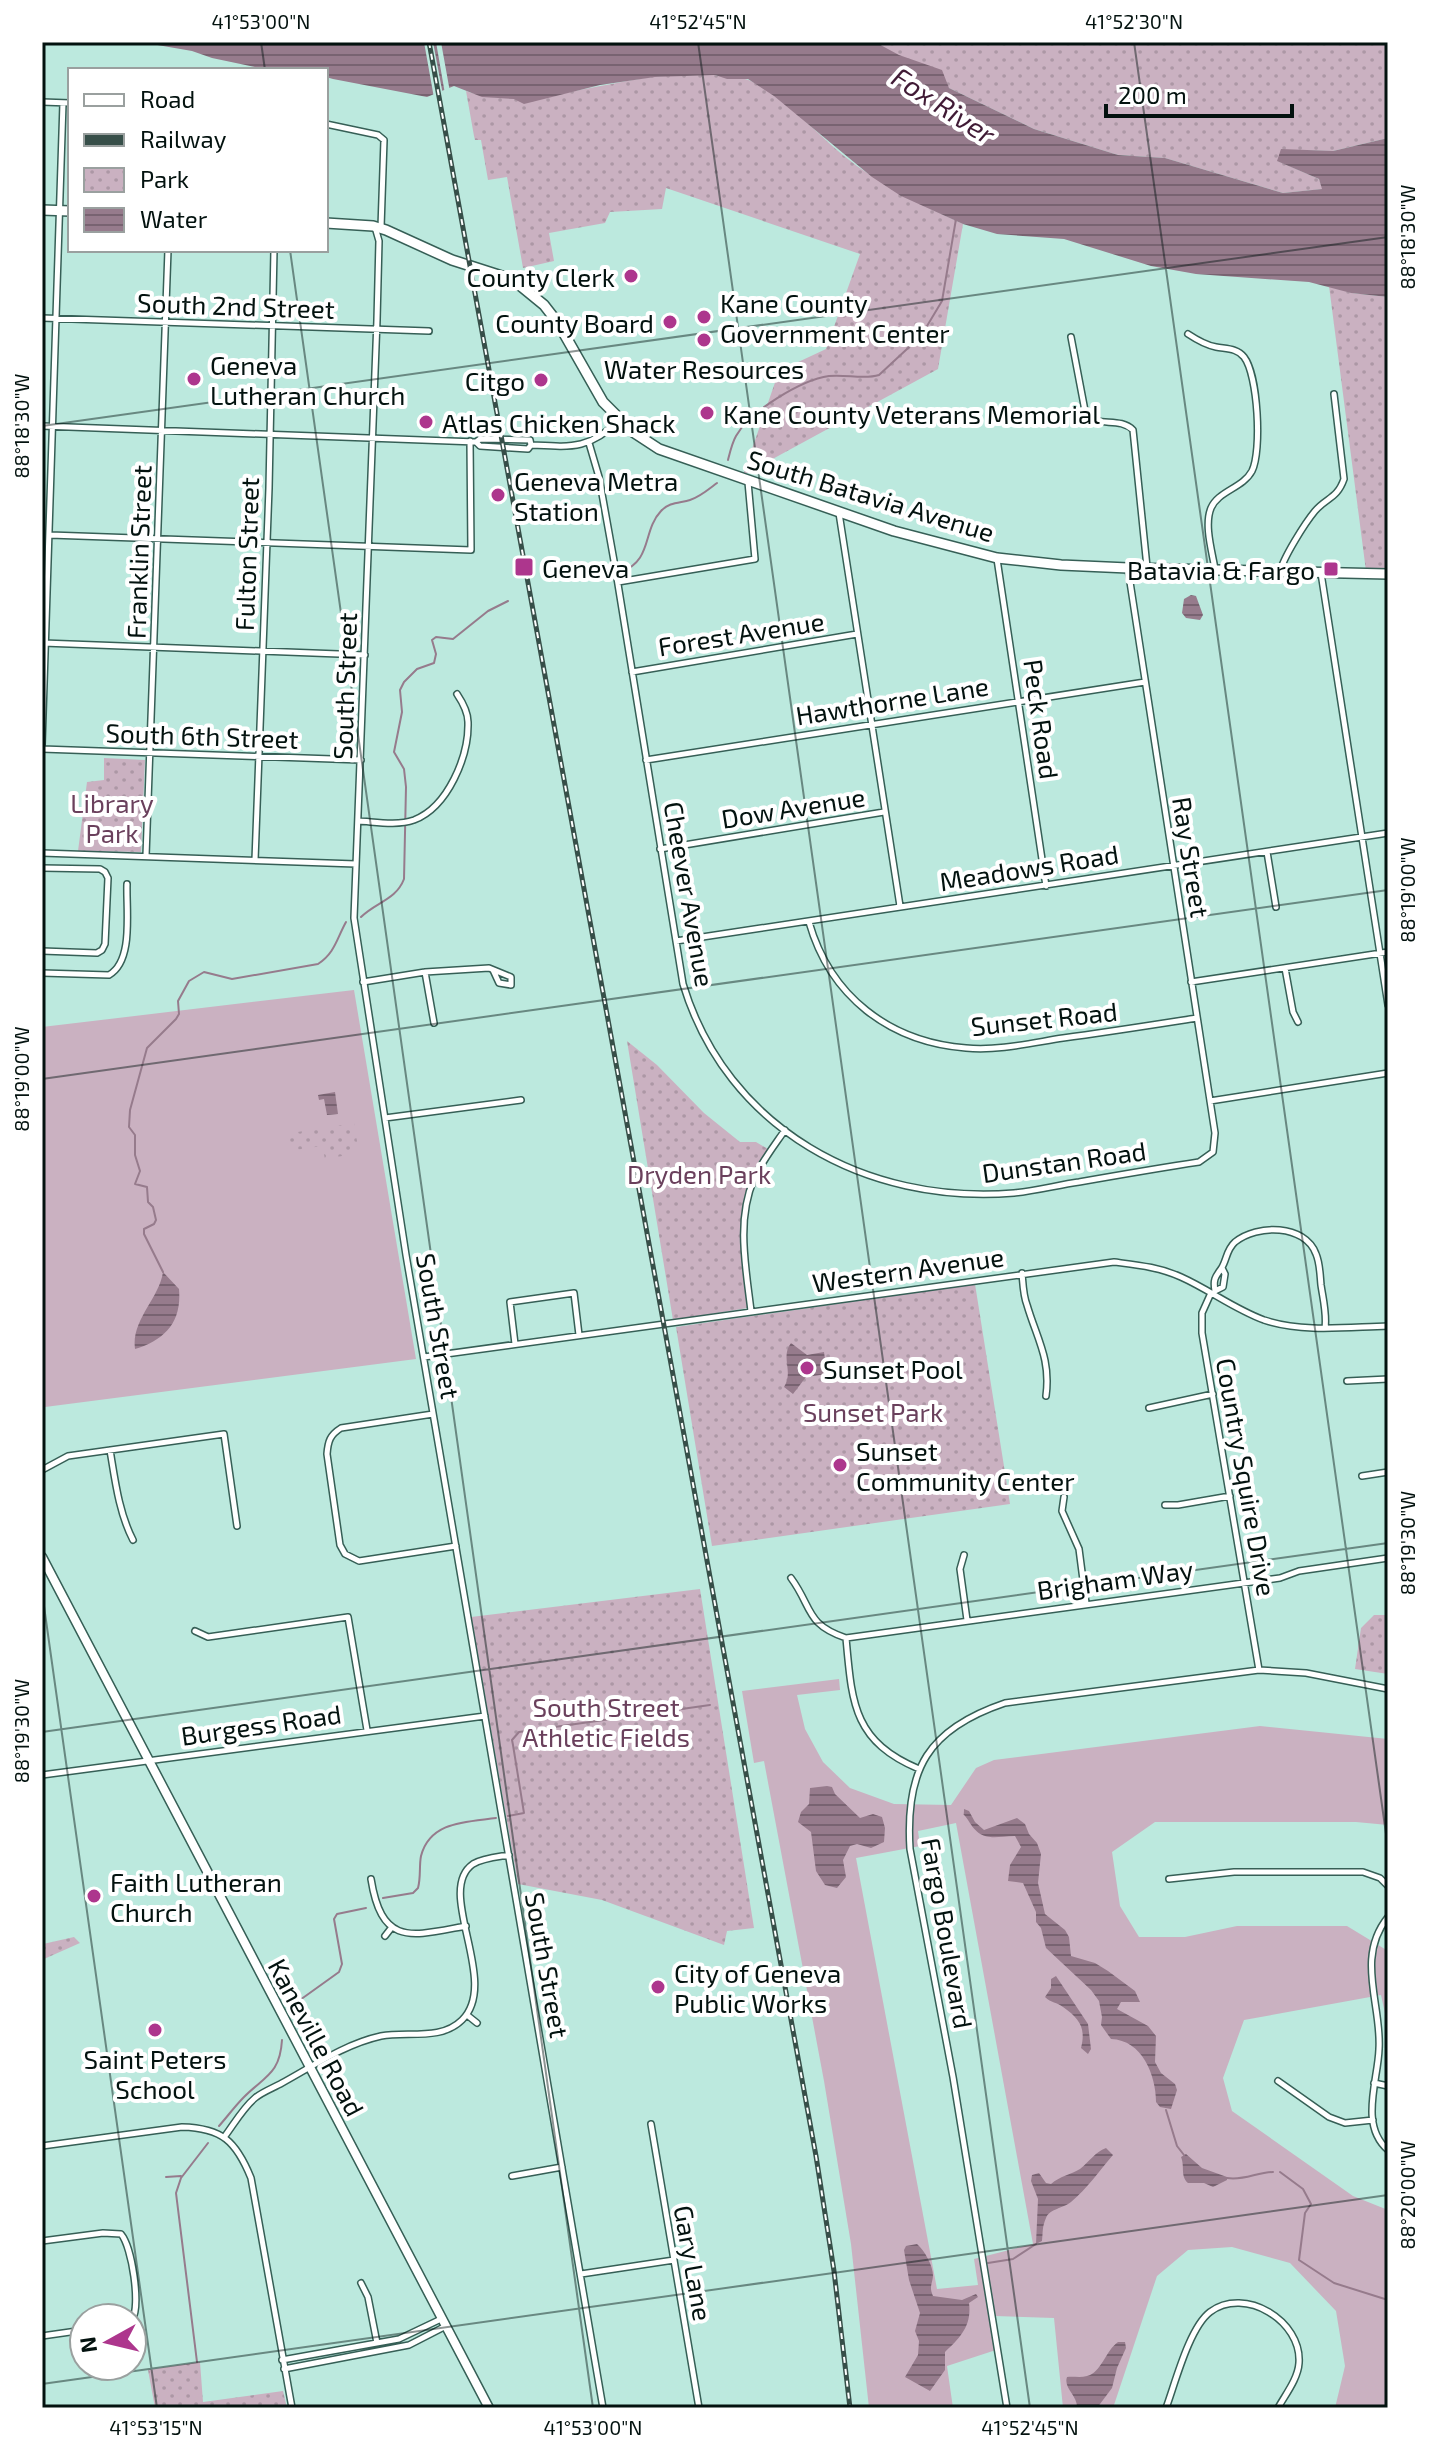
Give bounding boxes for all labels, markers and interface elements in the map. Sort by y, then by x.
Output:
text: 41°53'00"N [212,9,310,33]
text: 41°52'45"N [649,9,747,33]
text: 41°52'30"N [1085,9,1183,33]
water label: Fox River [886,59,1003,151]
legend [68,68,328,252]
scale bar [1106,68,1292,118]
text: 200 m [1118,80,1187,109]
text: Road [140,84,195,113]
text: Railway [140,124,227,153]
text: Park [140,164,189,193]
text: 88°18'30"W [1395,184,1419,290]
text: Water [140,204,208,233]
place label: County Clerk [466,261,615,292]
marker: County Clerk [622,267,640,285]
street label: South 2nd Street [137,286,335,324]
place label: Kane County Government Center [720,287,950,348]
place label: County Board [495,307,654,338]
marker: Kane County Government Center [695,308,713,326]
marker: County Board [661,313,679,331]
marker: Water Resources [695,331,713,349]
place label: Geneva Lutheran Church [210,349,405,410]
place label: Water Resources [604,353,804,384]
place label: Citgo [465,365,525,396]
marker: Geneva Lutheran Church [185,370,203,388]
marker: Citgo [532,371,550,389]
text: 88°18'30"W [9,373,33,479]
place label: Kane County Veterans Memorial [723,398,1100,429]
marker: Kane County Veterans Memorial [698,404,716,422]
place label: Atlas Chicken Shack [442,407,676,438]
marker: Atlas Chicken Shack [417,413,435,431]
street label: South Batavia Avenue [744,443,998,547]
street label: Franklin Street [119,464,157,639]
place label: Geneva Metra Station [514,465,678,526]
street label: Fulton Street [228,477,264,631]
marker: Geneva Metra Station [489,486,507,504]
place label: Geneva [542,552,629,583]
place label: Batavia & Fargo [1127,554,1315,585]
marker: Geneva [513,556,535,578]
marker: Batavia & Fargo [1322,560,1340,578]
street label: Forest Avenue [656,605,826,661]
street label: South Street [326,612,362,760]
street label: Peck Road [1018,657,1066,781]
street label: Hawthorne Lane [793,669,991,731]
street label: South 6th Street [105,716,299,754]
street label: Dow Avenue [719,780,867,834]
park label: Library Park [70,787,154,848]
street label: Ray Street [1167,795,1217,920]
street label: Cheever Avenue [658,799,722,989]
text: 88°19'00"W [1395,837,1419,943]
street label: Meadows Road [937,838,1121,896]
street label: Sunset Road [969,995,1119,1041]
text: 88°19'00"W [9,1026,33,1132]
street label: Dunstan Road [980,1134,1148,1188]
park label: Dryden Park [627,1158,771,1189]
street label: Western Avenue [810,1240,1006,1298]
street label: South Street [411,1251,467,1401]
place label: Sunset Pool [823,1353,963,1384]
street label: Country Squire Drive [1211,1356,1283,1598]
marker: Sunset Pool [798,1359,816,1377]
park label: Sunset Park [803,1396,943,1427]
place label: Sunset Community Center [856,1435,1075,1496]
marker: Sunset Community Center [831,1456,849,1474]
text: 88°19'30"W [1395,1491,1419,1595]
street label: Brigham Way [1035,1553,1195,1605]
text: 88°19'30"W [9,1679,33,1783]
park label: South Street Athletic Fields [522,1691,690,1752]
street label: Burgess Road [179,1697,343,1751]
street label: Fargo Boulevard [916,1835,980,2031]
place label: Faith Lutheran Church [110,1866,282,1927]
marker: Faith Lutheran Church [85,1887,103,1905]
street label: South Street [520,1890,576,2040]
street label: Kaneville Road [262,1953,372,2121]
place label: City of Geneva Public Works [674,1957,841,2018]
marker: City of Geneva Public Works [649,1978,667,1996]
marker: Saint Peters School [146,2021,164,2039]
place label: Saint Peters School [84,2043,226,2104]
text: 88°20'00"W [1395,2140,1419,2250]
street label: Gary Lane [669,2203,719,2323]
north arrow [68,2302,148,2382]
text: N [73,2335,101,2355]
text: 41°53'15"N [109,2415,203,2439]
text: 41°53'00"N [544,2415,642,2439]
text: 41°52'45"N [981,2415,1079,2439]

